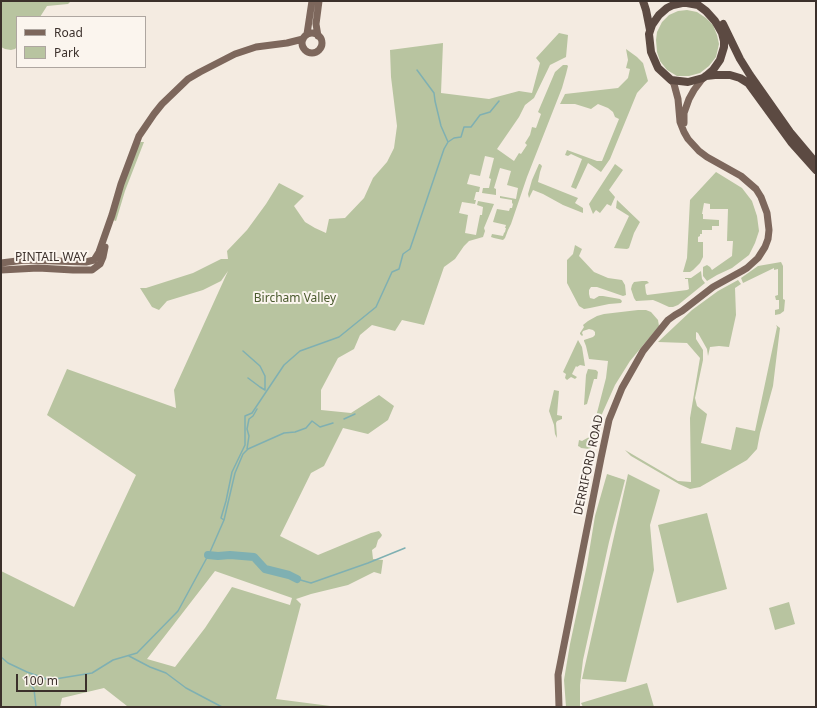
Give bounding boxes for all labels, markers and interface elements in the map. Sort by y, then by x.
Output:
legend [16,16,146,68]
text: Road [54,24,83,41]
text: Park [54,44,79,61]
street label: PINTAIL WAY [15,251,87,265]
park label: Bircham Valley [254,292,336,306]
street label: DERRIFORD ROAD [571,413,607,517]
scale bar [18,666,89,692]
text: 100 m [23,672,58,689]

